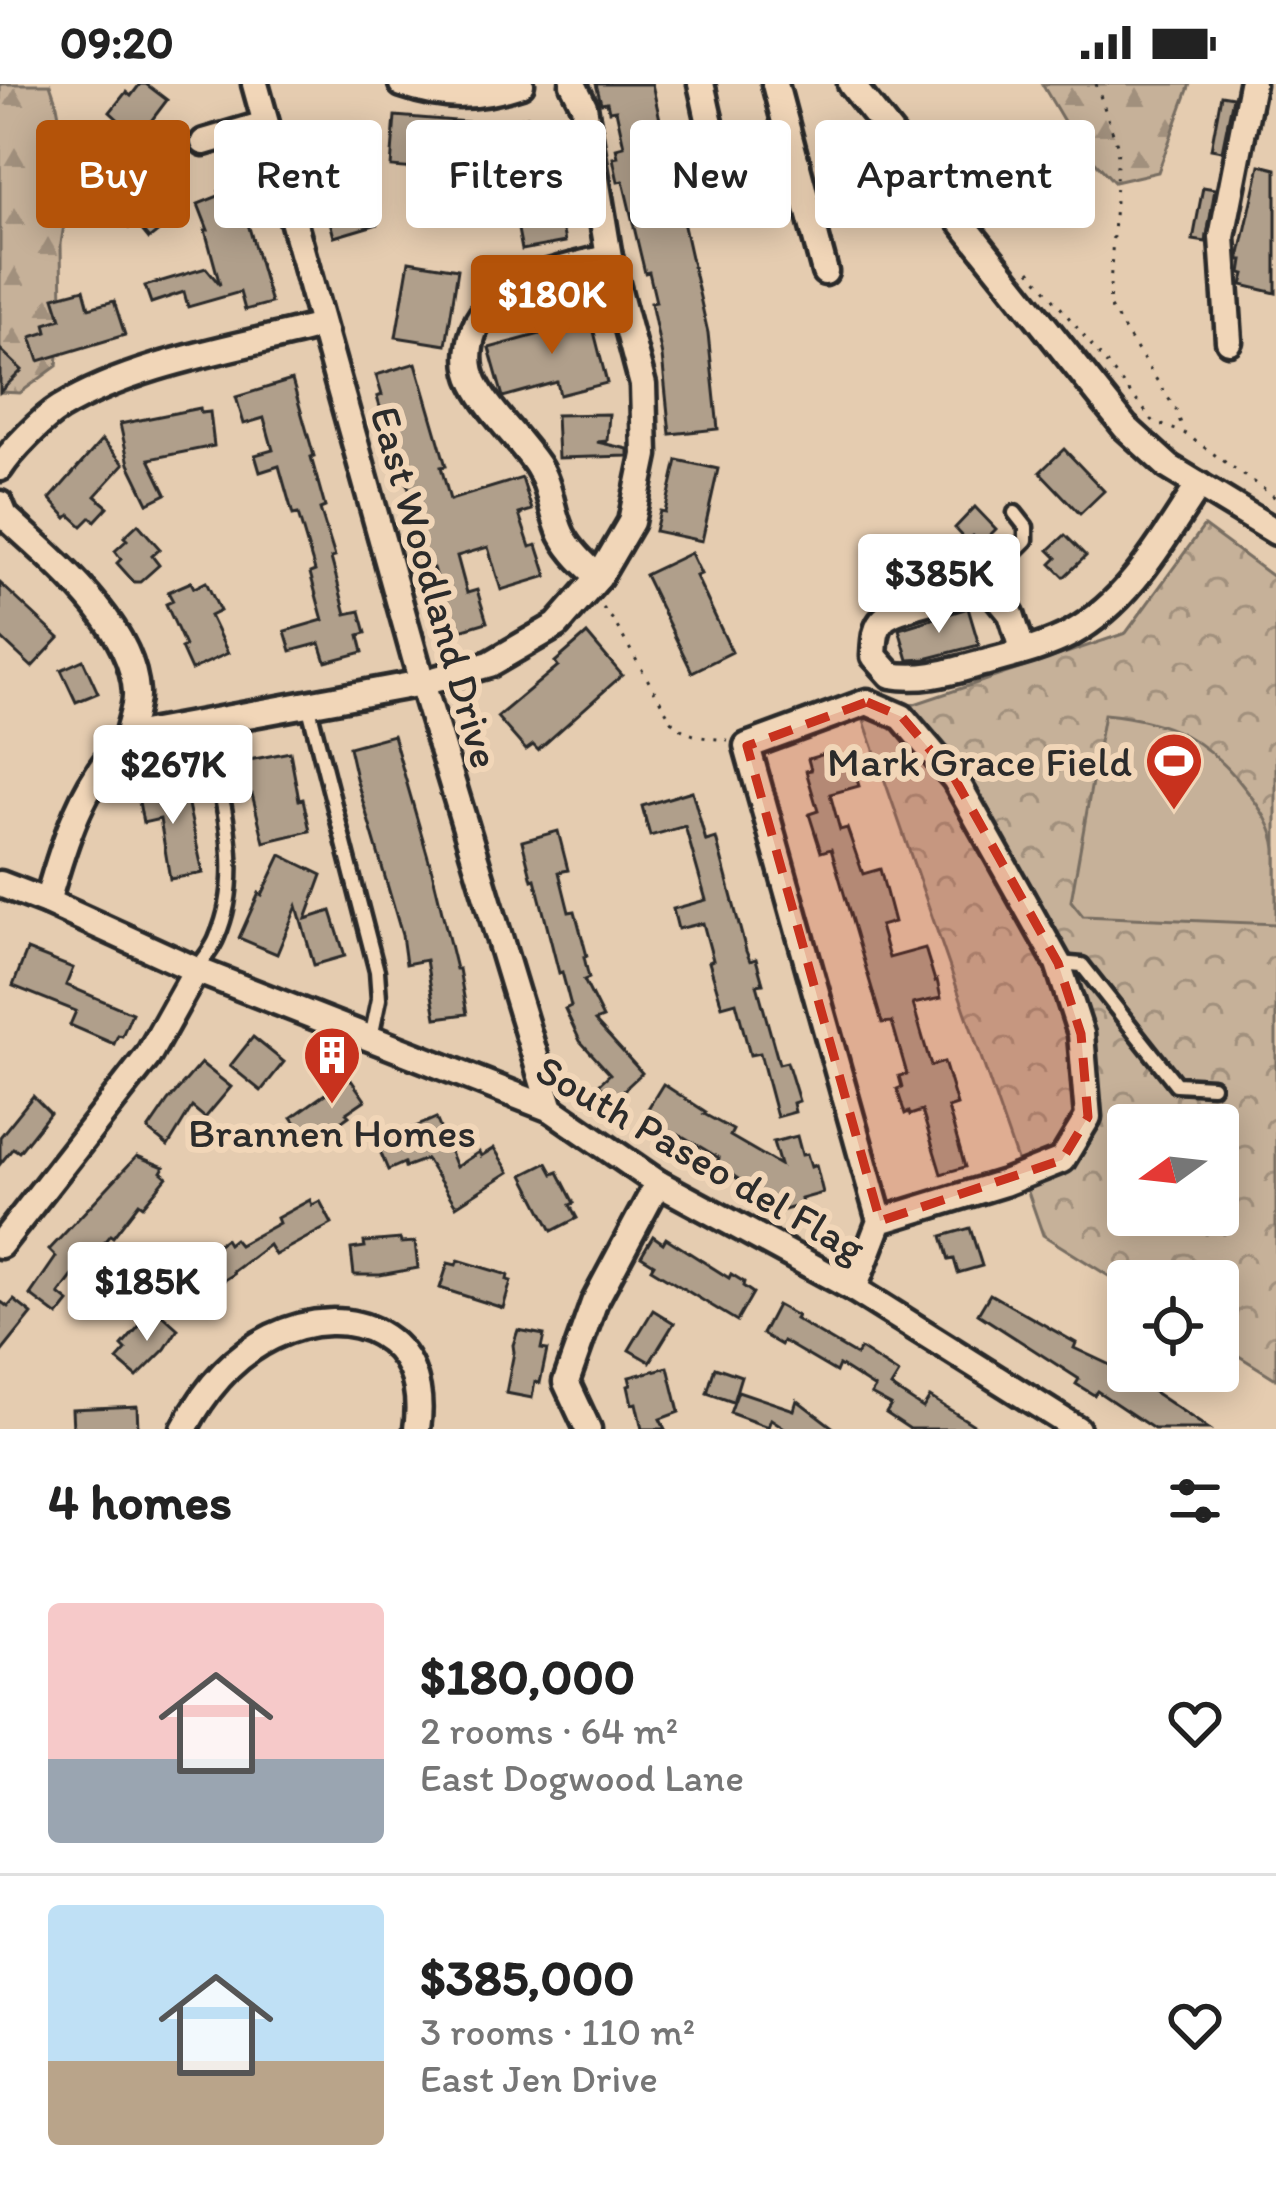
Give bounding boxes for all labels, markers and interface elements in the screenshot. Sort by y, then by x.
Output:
text: 09:20 [60,15,174,69]
chip: Buy [36,120,190,228]
chip: Rent [214,120,382,228]
chip: Filters [406,120,606,228]
chip: New [630,120,791,228]
chip: Apartment [815,120,1095,228]
pin: $180K [468,255,636,357]
text: $180K [498,270,606,317]
street label: East Woodland Drive [360,400,512,774]
pin: $385K [855,534,1023,636]
text: $385K [885,549,993,596]
pin: $267K [89,725,257,827]
sports icon: Mark Grace Field [1143,730,1205,812]
place label: Mark Grace Field [827,736,1132,787]
text: $267K [120,740,226,787]
building icon: Brannen Homes [301,1024,363,1106]
street label: South Paseo del Flag [527,1043,875,1274]
north arrow [1107,1104,1239,1236]
map controls [1107,1104,1239,1392]
place label: Brannen Homes [188,1107,476,1158]
pin: $185K [63,1242,231,1344]
text: $185K [95,1257,199,1304]
button: locate [1107,1260,1239,1392]
icon: filters [1162,1468,1228,1534]
text: 4 homes [48,1471,232,1532]
text: $180,000 [420,1646,635,1707]
icon: home [144,1651,288,1795]
icon: heart [1162,1690,1228,1756]
text: 2 rooms · 64 m² [420,1707,678,1754]
text: East Dogwood Lane [420,1754,744,1801]
text: $385,000 [420,1947,635,2008]
icon: home [144,1953,288,2097]
icon: heart [1162,1992,1228,2058]
text: 3 rooms · 110 m² [420,2008,695,2055]
text: East Jen Drive [420,2055,658,2102]

